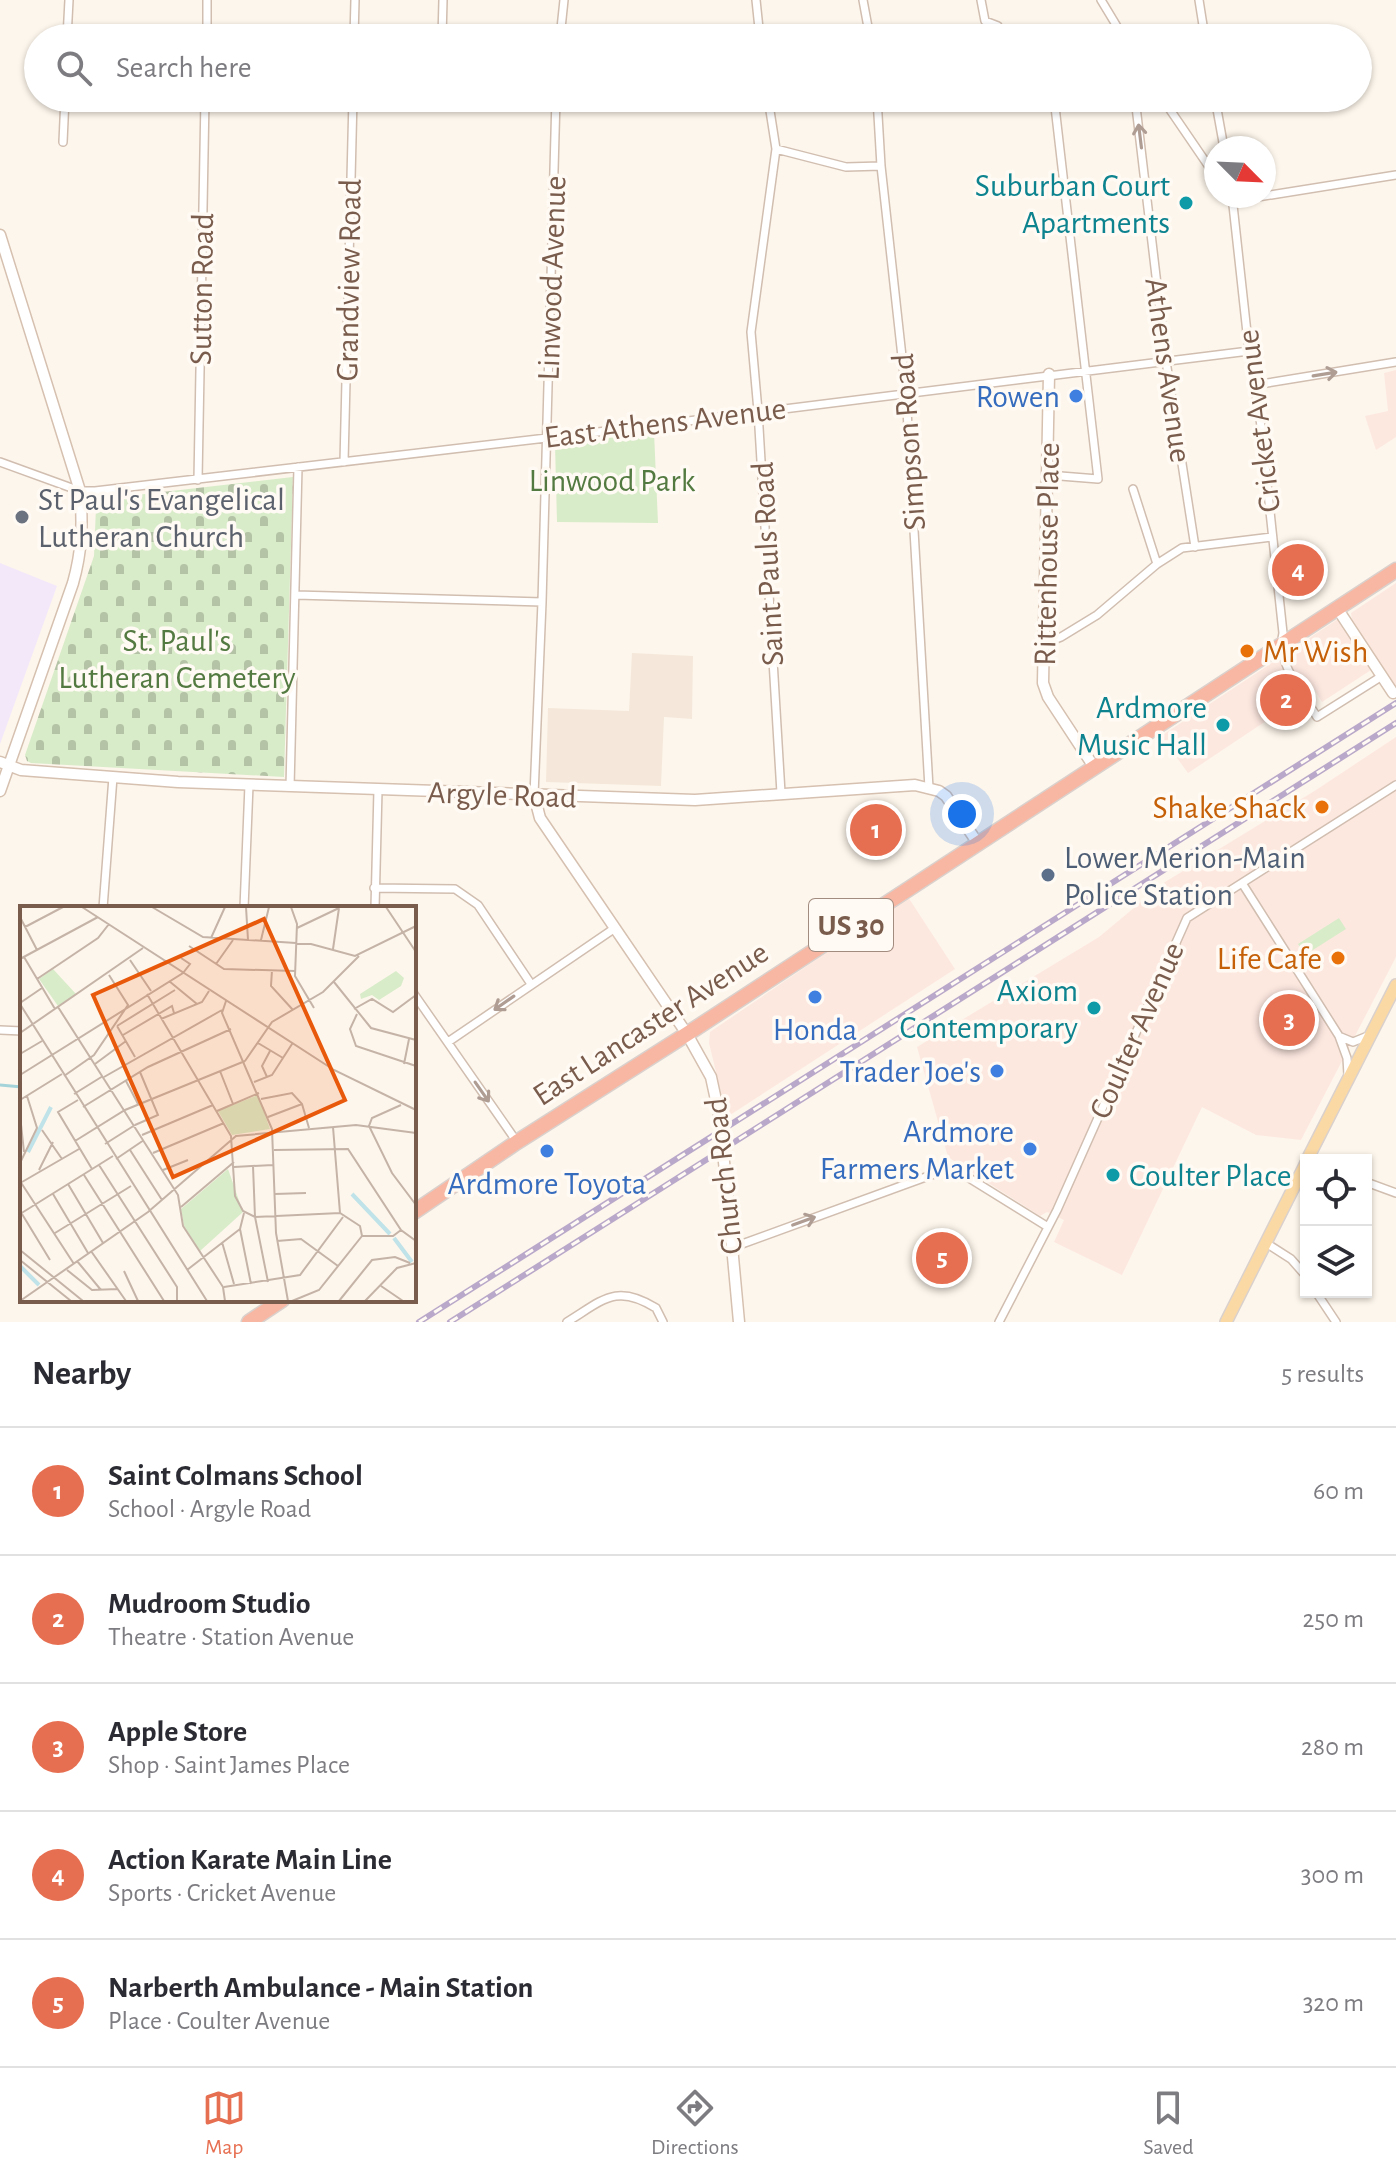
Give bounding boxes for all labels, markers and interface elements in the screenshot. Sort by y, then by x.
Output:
search box [24,24,1372,112]
icon: search [52,46,96,90]
text: Search here [116,53,252,83]
one-way arrow [1132,123,1147,150]
north arrow [1204,136,1276,208]
place label: Suburban Court Apartments [975,170,1170,239]
street label: Linwood Avenue [532,175,572,381]
street label: Grandview Road [331,178,367,382]
marker: Suburban Court Apartments [1177,194,1195,212]
street label: Sutton Road [185,213,219,365]
street label: Athens Avenue [1139,276,1197,465]
street label: Cricket Avenue [1232,328,1286,514]
street label: Simpson Road [887,352,931,532]
one-way arrow [1312,366,1338,381]
place label: Rowen [976,381,1060,413]
marker: Rowen [1067,387,1085,405]
street label: East Athens Avenue [542,392,788,454]
street label: Rittenhouse Place [1029,442,1065,666]
street label: Saint Pauls Road [747,461,789,667]
park label: Linwood Park [529,465,696,497]
place label: St Paul's Evangelical Lutheran Church [38,484,285,553]
marker: St Paul's Evangelical Lutheran Church [13,508,31,526]
pin: 4 [1272,540,1324,600]
park label: St. Paul's Lutheran Cemetery [58,625,296,694]
place label: Mr Wish [1263,636,1368,668]
marker: Mr Wish [1238,642,1256,660]
pin: 2 [1260,670,1312,730]
place label: Ardmore Music Hall [1077,692,1207,761]
marker: Ardmore Music Hall [1214,716,1232,734]
street label: Argyle Road [427,776,577,814]
place label: Shake Shack [1153,792,1306,824]
your location [942,794,982,834]
marker: Shake Shack [1313,798,1331,816]
pin: 1 [850,800,902,860]
place label: Lower Merion-Main Police Station [1064,842,1306,911]
marker: Lower Merion-Main Police Station [1039,866,1057,884]
road number: US 30 [809,899,893,951]
inset map [20,906,416,1302]
street label: East Lancaster Avenue [527,936,774,1112]
street label: Coulter Avenue [1084,937,1190,1123]
place label: Life Cafe [1217,943,1322,975]
marker: Life Cafe [1329,949,1347,967]
place label: Axiom Contemporary [899,975,1078,1044]
marker: Honda [806,988,824,1006]
pin: 3 [1263,990,1315,1050]
one-way arrow [493,995,515,1011]
marker: Axiom Contemporary [1085,999,1103,1017]
place label: Honda [773,1014,857,1046]
place label: Trader Joe's [840,1056,981,1088]
marker: Trader Joe's [988,1062,1006,1080]
one-way arrow [474,1081,490,1103]
street label: Church Road [700,1096,748,1256]
place label: Ardmore Farmers Market [820,1116,1014,1185]
marker: Ardmore Farmers Market [1021,1140,1039,1158]
marker: Ardmore Toyota [538,1142,556,1160]
map controls [1300,1154,1372,1298]
button: locate [1300,1154,1372,1226]
place label: Coulter Place [1129,1160,1291,1192]
marker: Coulter Place [1104,1166,1122,1184]
place label: Ardmore Toyota [447,1168,647,1200]
one-way arrow [791,1213,816,1228]
button: layers [1300,1226,1372,1298]
pin: 5 [916,1228,968,1288]
text: Nearby [32,1357,131,1391]
text: 5 results [1281,1361,1364,1387]
text: Saint Colmans School [108,1461,363,1491]
text: 1 [53,1478,63,1504]
text: 60 m [1313,1478,1364,1504]
text: School · Argyle Road [108,1496,311,1522]
text: Mudroom Studio [108,1589,311,1619]
text: 2 [52,1606,64,1632]
text: 250 m [1302,1606,1364,1632]
text: Theatre · Station Avenue [108,1624,354,1650]
text: Apple Store [108,1717,247,1747]
text: 3 [52,1734,64,1760]
text: 280 m [1301,1734,1364,1760]
text: Shop · Saint James Place [108,1752,350,1778]
text: Action Karate Main Line [108,1845,392,1875]
text: 4 [51,1862,65,1888]
text: 300 m [1301,1862,1364,1888]
text: Sports · Cricket Avenue [108,1880,336,1906]
text: Narberth Ambulance - Main Station [108,1973,533,2003]
text: 5 [52,1990,64,2016]
text: 320 m [1303,1990,1364,2016]
text: Place · Coulter Avenue [108,2008,330,2034]
tab: Map [202,2086,246,2160]
tab: Directions [651,2086,739,2160]
tab: Saved [1143,2086,1194,2160]

